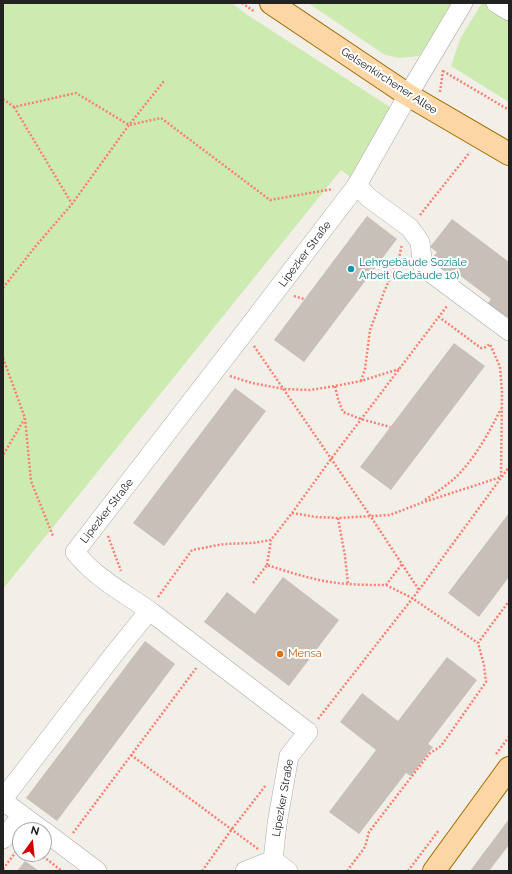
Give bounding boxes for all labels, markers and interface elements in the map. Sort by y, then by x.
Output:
street label: Gelsenkirchener Allee [338,45,440,117]
street label: Lipezker Straße [276,219,334,289]
place label: Lehrgebäude Soziale Arbeit (Gebäude 10) [359,256,467,282]
marker: Lehrgebäude Soziale Arbeit (Gebäude 10) [346,264,356,274]
street label: Lipezker Straße [78,476,136,546]
place label: Mensa [288,647,322,661]
marker: Mensa [275,649,285,659]
street label: Lipezker Straße [270,758,296,838]
north arrow [12,822,52,862]
text: N [29,824,41,838]

